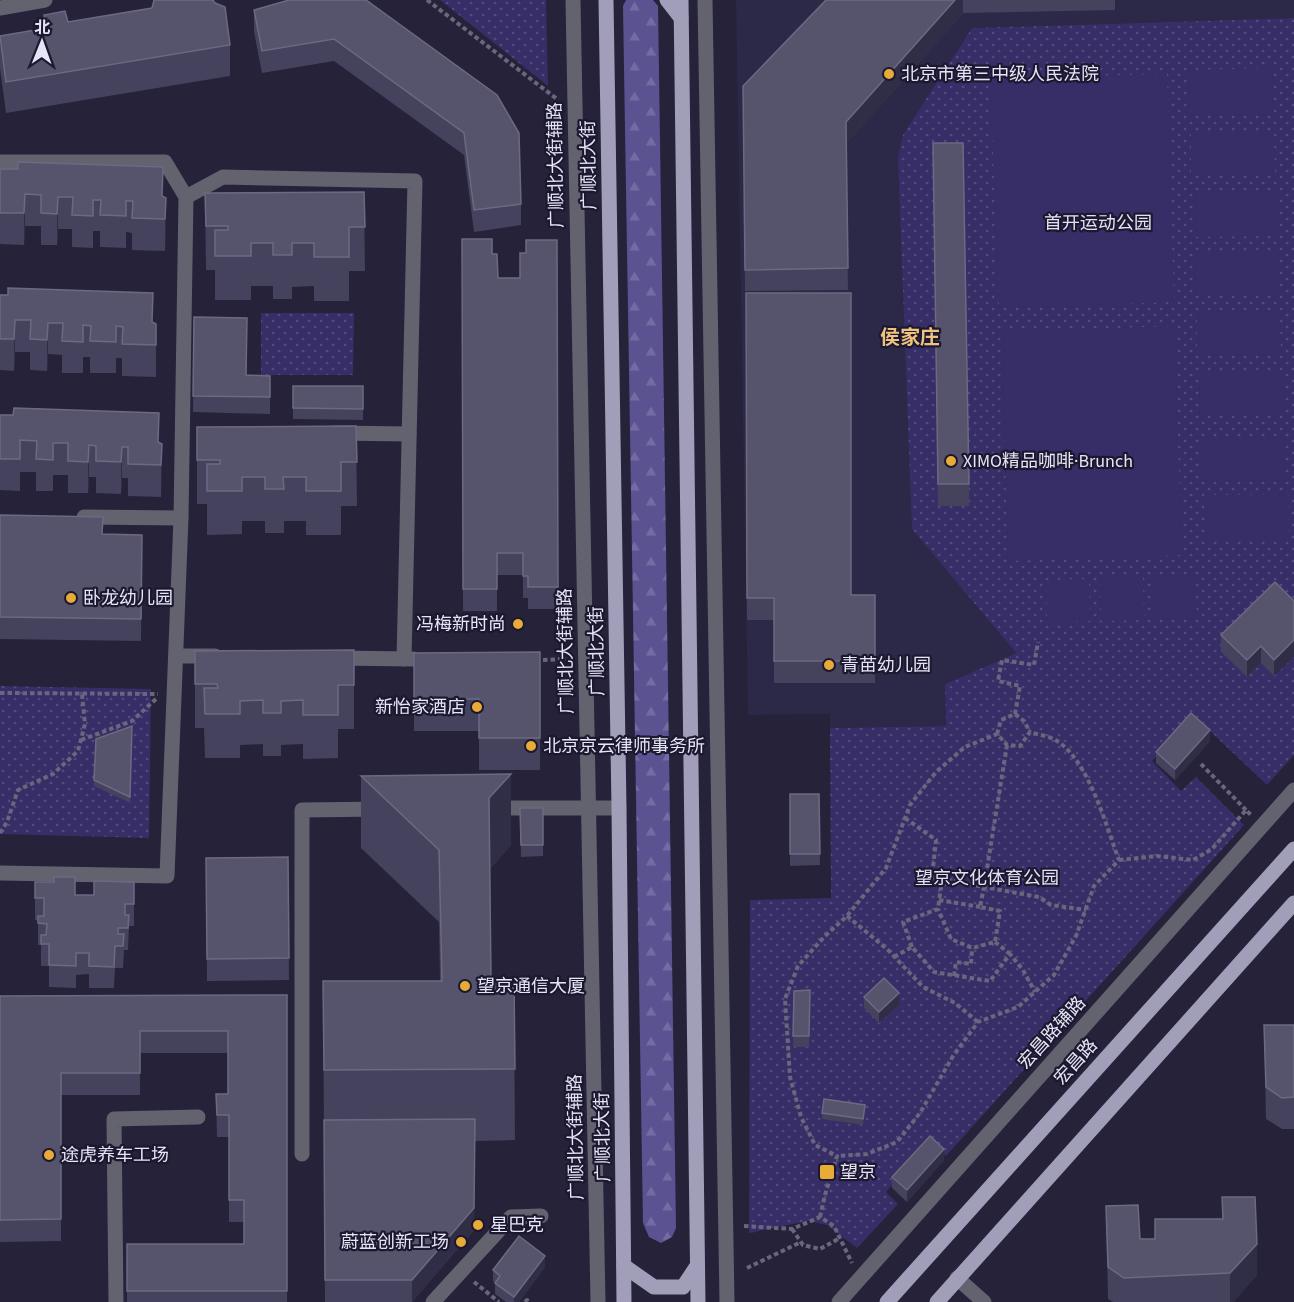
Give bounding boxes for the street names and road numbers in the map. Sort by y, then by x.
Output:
street label: 广顺北大街辅路 [542,102,570,228]
street label: 广顺北大街 [576,120,602,210]
street label: 广顺北大街辅路 [552,588,580,714]
street label: 广顺北大街 [584,606,610,696]
street label: 宏昌路辅路 [1014,992,1090,1074]
street label: 宏昌路 [1050,1035,1102,1089]
street label: 广顺北大街辅路 [562,1074,590,1200]
street label: 广顺北大街 [590,1092,616,1182]

